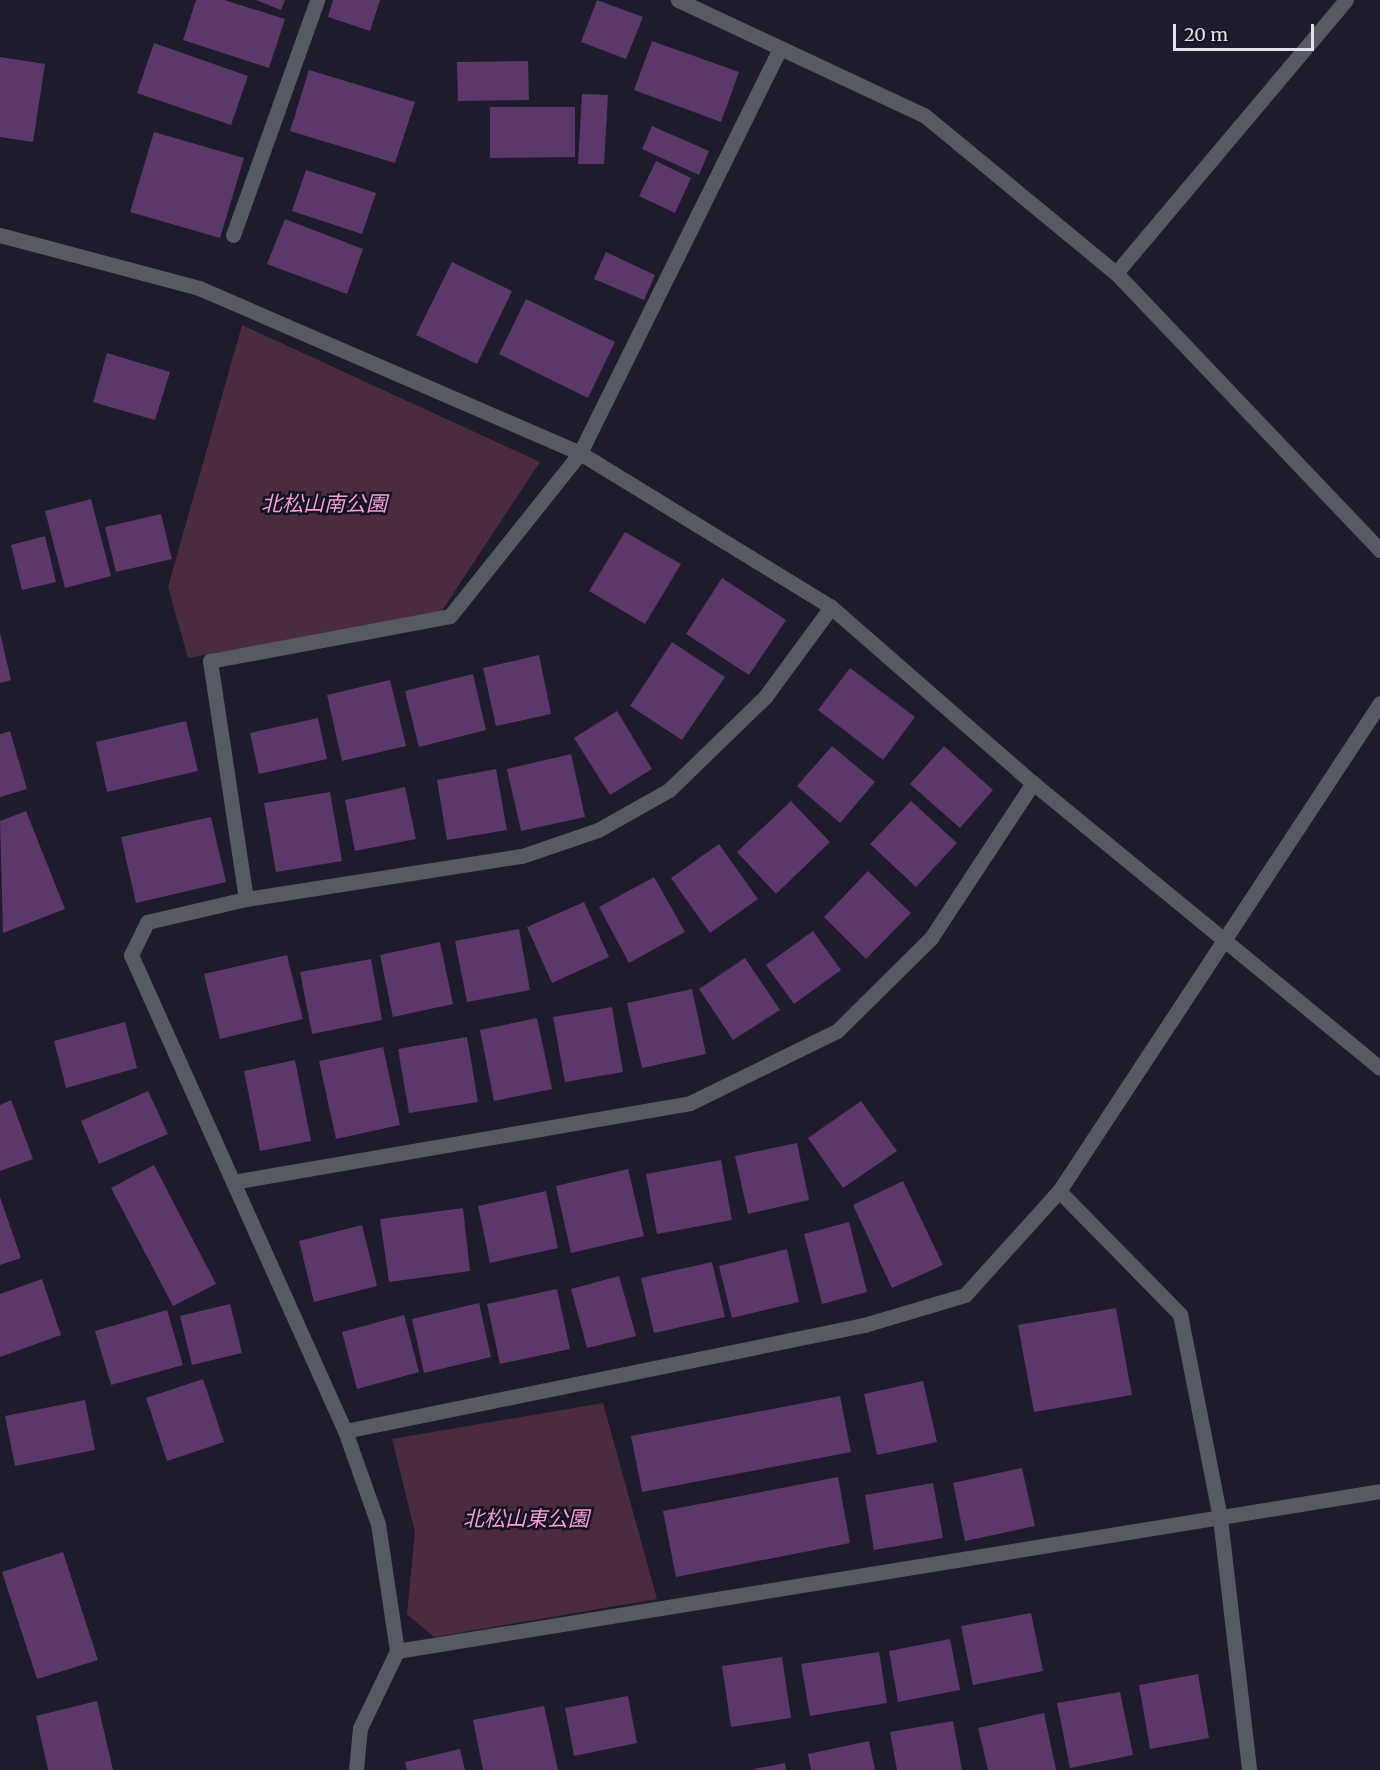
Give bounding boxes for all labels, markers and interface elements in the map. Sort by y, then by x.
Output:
scale bar [1176,12,1317,50]
text: 20 m [1184,23,1228,46]
park label: 北松山南公園 [261,491,387,517]
park label: 北松山東公園 [463,1506,589,1532]

